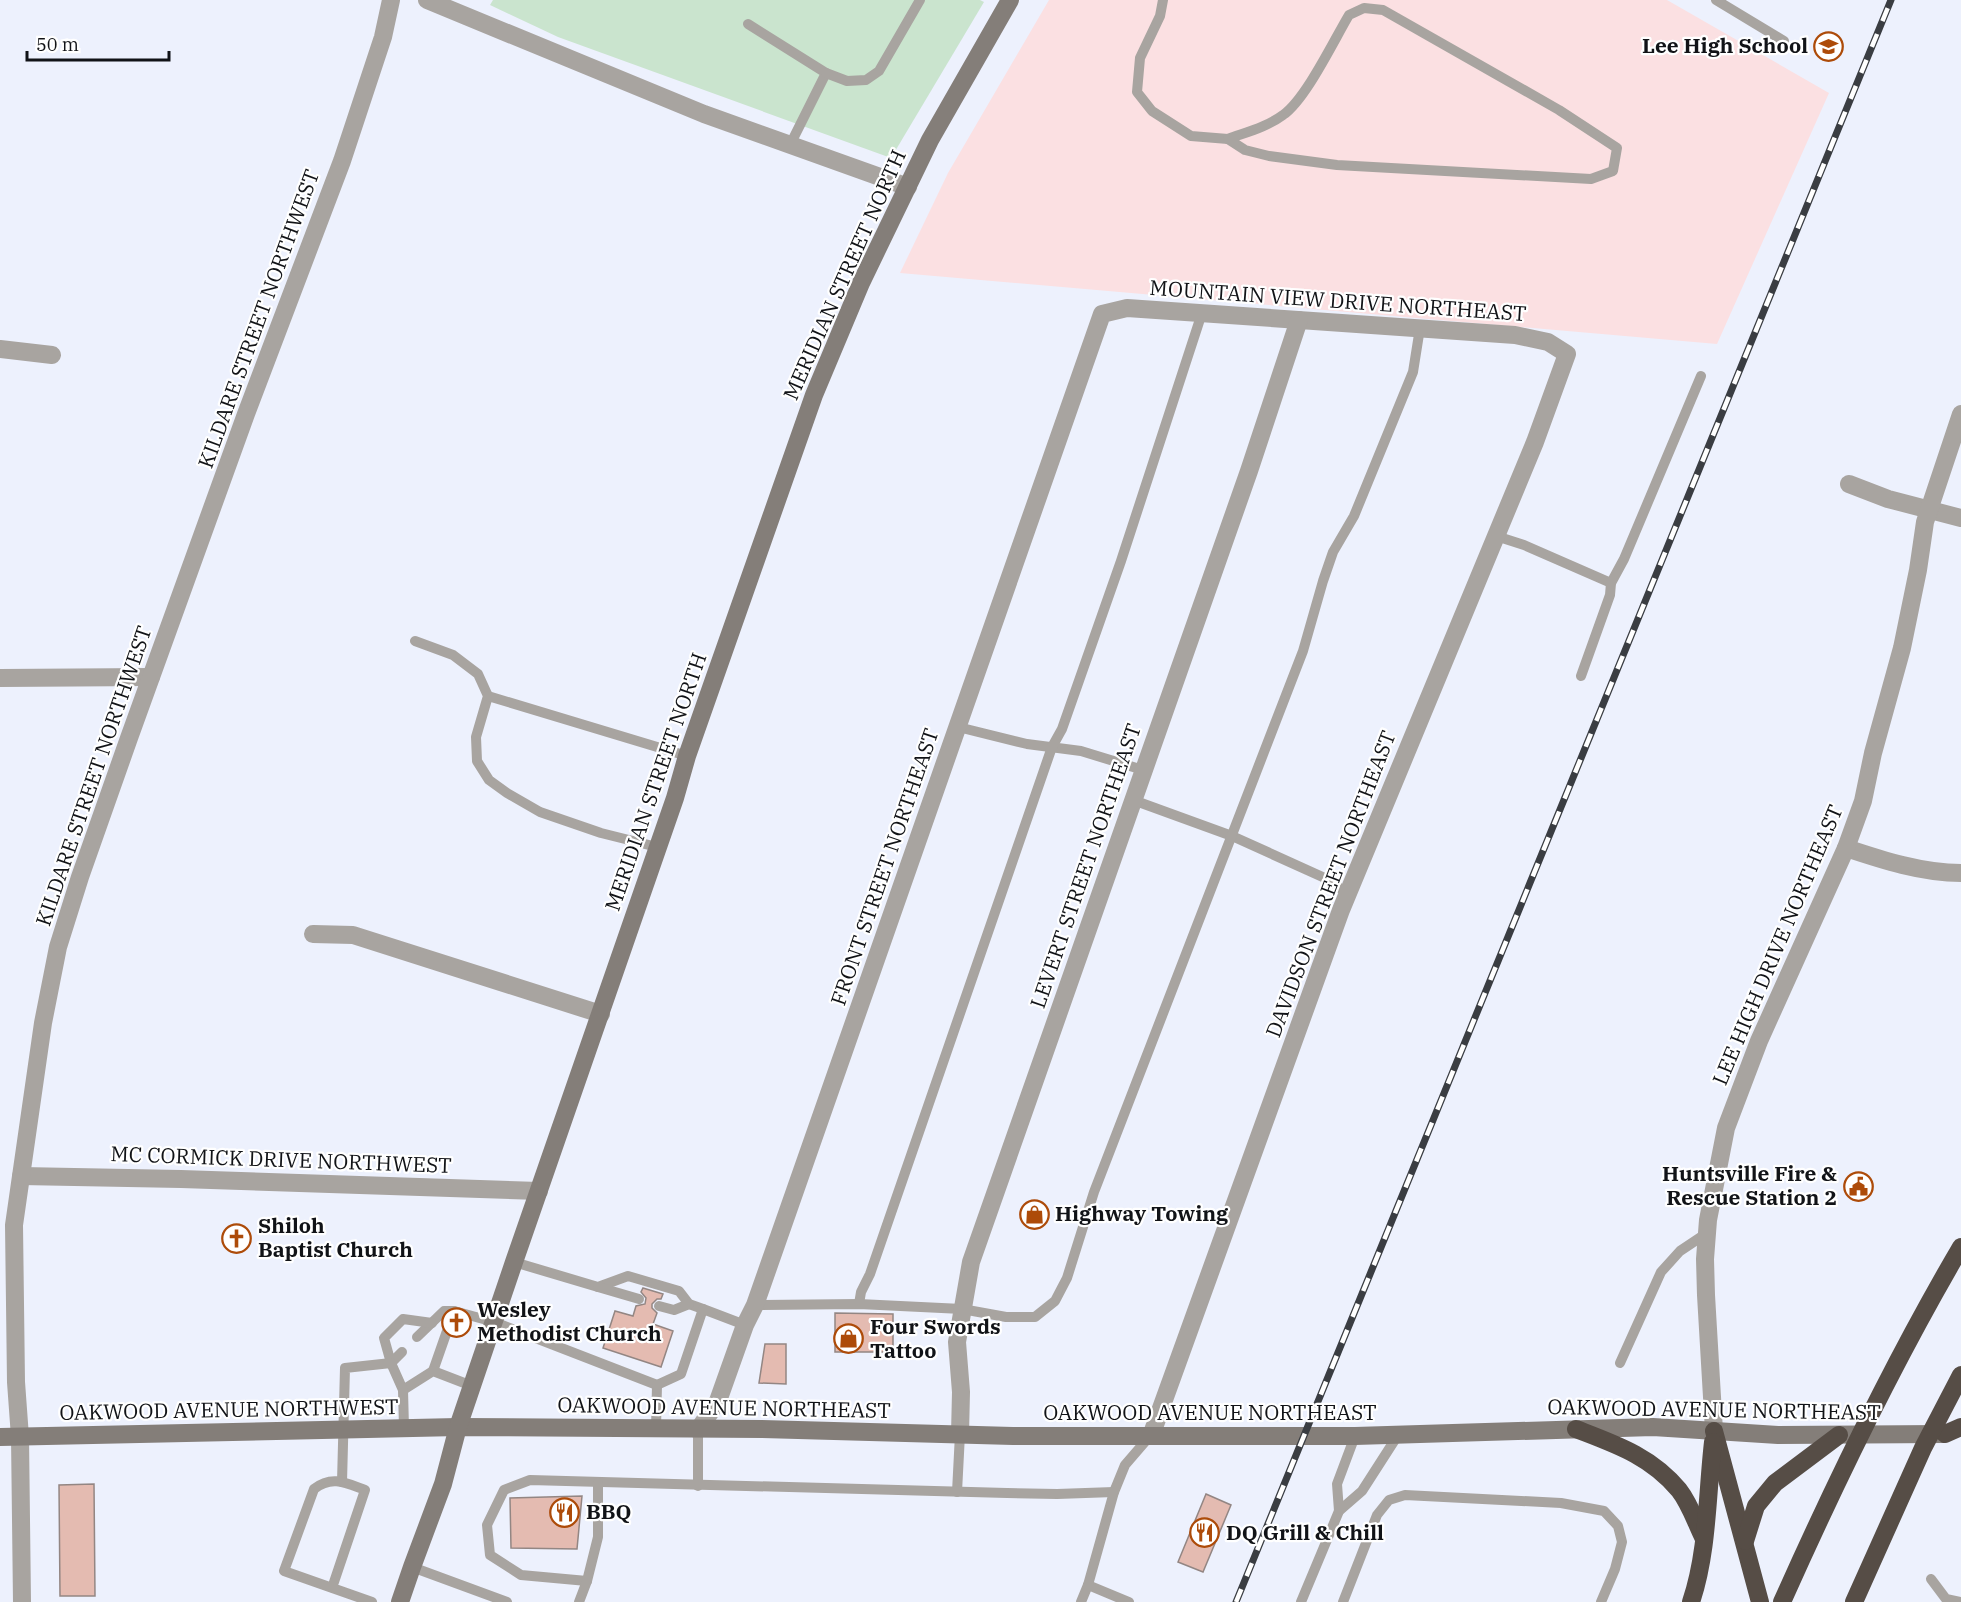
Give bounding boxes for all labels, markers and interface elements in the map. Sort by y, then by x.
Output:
scale bar [27,24,170,62]
school or university icon: Lee High School [1813,30,1845,62]
place label: Lee High School [1642,31,1808,59]
text: 50 m [36,33,79,56]
street label: MERIDIAN STREET NORTH [776,145,912,404]
street label: KILDARE STREET NORTHWEST [191,165,325,472]
street label: MOUNTAIN VIEW DRIVE NORTHEAST [1149,273,1527,327]
street label: KILDARE STREET NORTHWEST [28,622,158,930]
street label: MERIDIAN STREET NORTH [598,649,712,915]
street label: LEVERT STREET NORTHEAST [1023,720,1147,1012]
street label: FRONT STREET NORTHEAST [823,724,945,1009]
street label: DAVIDSON STREET NORTHEAST [1258,726,1402,1041]
street label: LEE HIGH DRIVE NORTHEAST [1705,800,1849,1089]
street label: MC CORMICK DRIVE NORTHWEST [110,1139,452,1179]
place label: Huntsville Fire & Rescue Station 2 [1662,1159,1837,1211]
public building icon: Huntsville Fire & Rescue Station 2 [1842,1170,1874,1202]
shop icon: Highway Towing [1018,1198,1050,1230]
place label: Highway Towing [1055,1199,1229,1227]
place label: Shiloh Baptist Church [258,1211,413,1263]
church icon: Shiloh Baptist Church [221,1222,253,1254]
place label: Wesley Methodist Church [477,1295,662,1347]
church icon: Wesley Methodist Church [440,1306,472,1338]
place label: Four Swords Tattoo [870,1312,1001,1364]
shop icon: Four Swords Tattoo [833,1323,865,1355]
street label: OAKWOOD AVENUE NORTHEAST [557,1390,891,1424]
street label: OAKWOOD AVENUE NORTHWEST [59,1392,399,1426]
street label: OAKWOOD AVENUE NORTHEAST [1547,1392,1881,1426]
street label: OAKWOOD AVENUE NORTHEAST [1043,1398,1377,1426]
restaurant icon: BBQ [549,1496,581,1528]
place label: BBQ [586,1497,632,1525]
restaurant icon: DQ Grill & Chill [1189,1517,1221,1549]
place label: DQ Grill & Chill [1226,1518,1384,1546]

